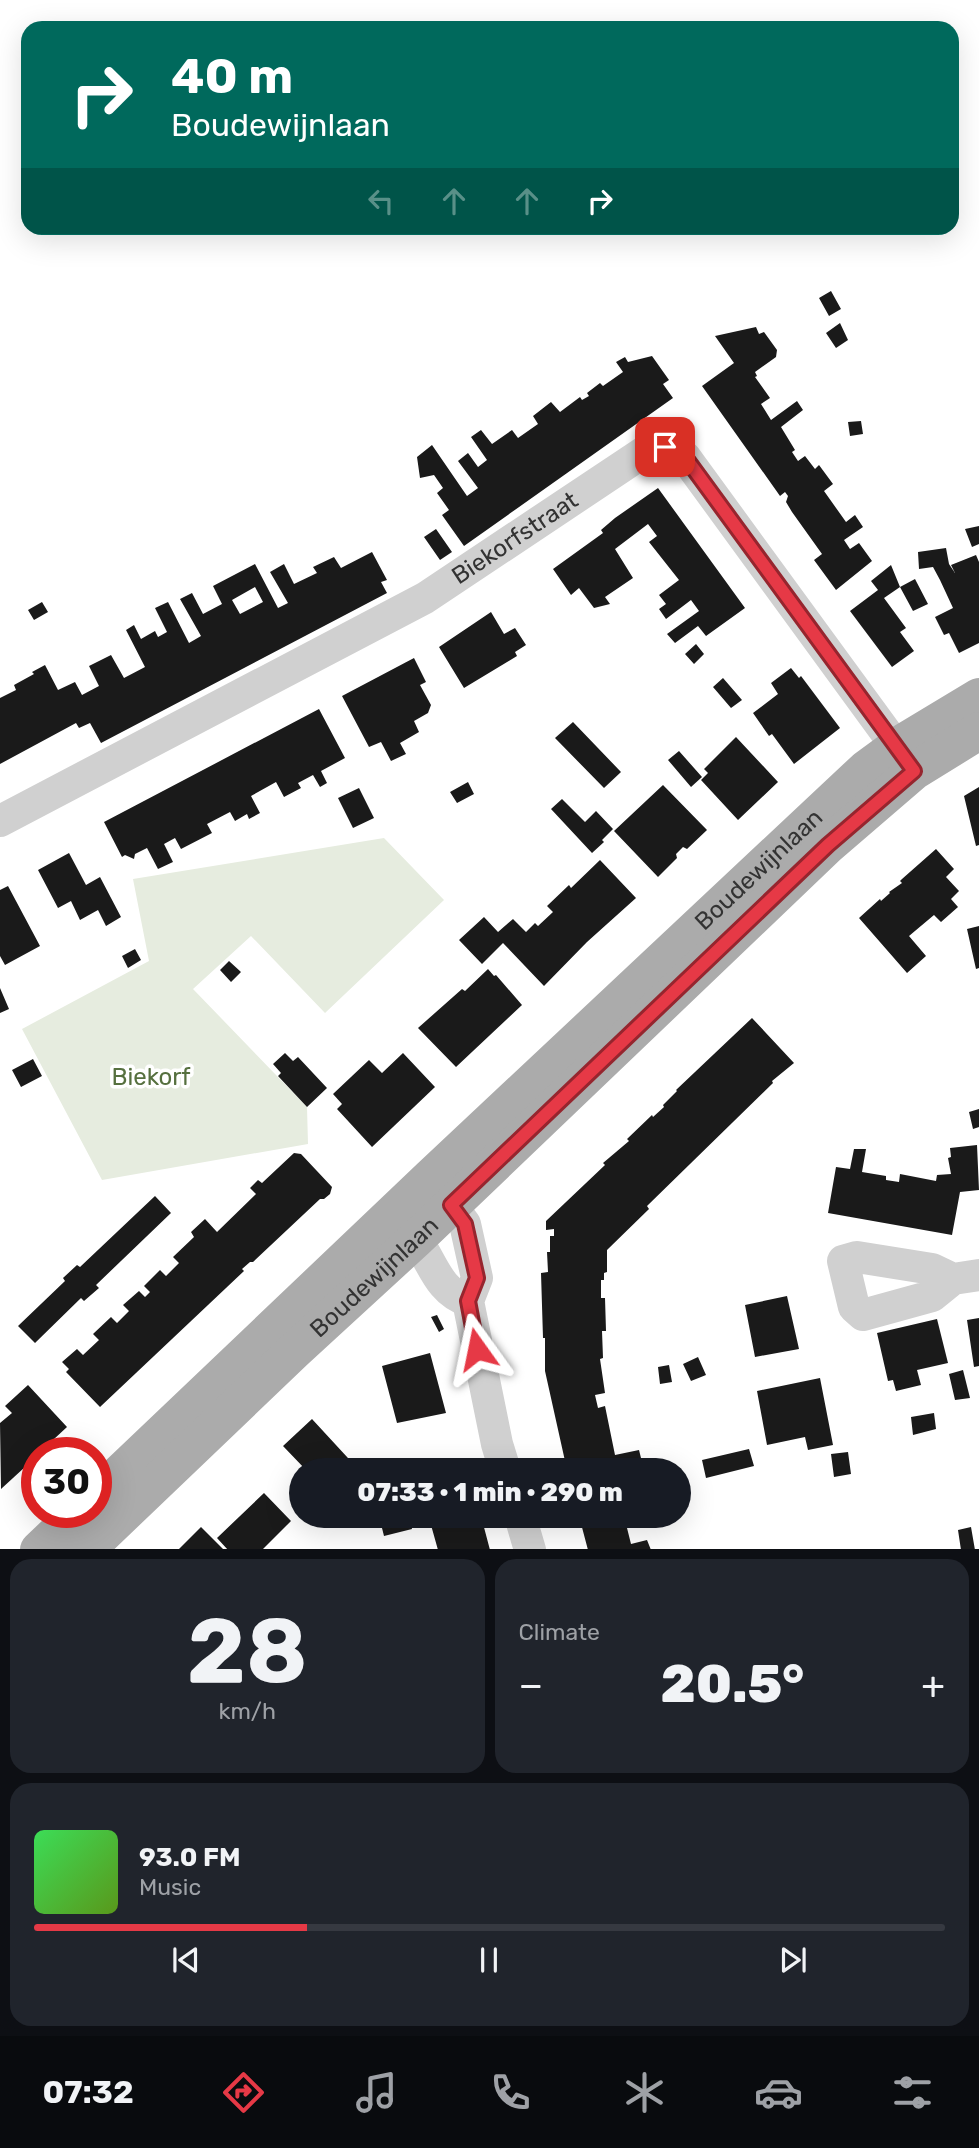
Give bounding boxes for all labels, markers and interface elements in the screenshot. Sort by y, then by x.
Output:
text: 40 m [171,47,293,105]
icon: right [56,49,147,140]
text: Boudewijnlaan [171,106,390,144]
icon: left [362,182,400,220]
icon: ahead [435,182,473,220]
icon: ahead [508,182,546,220]
icon: right [581,182,619,220]
pin [635,417,695,477]
icon: arrive [646,428,684,466]
street label: Biekorfstraat [447,486,583,590]
street label: Boudewijnlaan [689,803,828,936]
park label: Biekorf [111,1063,191,1091]
street label: Boudewijnlaan [304,1211,444,1343]
position arrow [440,1312,514,1386]
speed limit sign: 30 [21,1437,112,1528]
text: 07:33 · 1 min · 290 m [357,1477,623,1508]
text: 28 [187,1597,308,1705]
text: Climate [519,1618,600,1646]
text: 20.5° [661,1653,804,1715]
text: − [519,1662,543,1708]
text: + [921,1662,945,1708]
text: km/h [219,1697,276,1725]
text: 93.0 FM [139,1842,241,1873]
text: Music [139,1873,201,1901]
icon: previous [167,1941,205,1979]
icon: pause [470,1941,508,1979]
icon: next [774,1941,812,1979]
icon: directions [219,2068,268,2117]
icon: music [352,2068,401,2117]
icon: phone [486,2068,535,2117]
icon: climate [620,2068,669,2117]
icon: car [754,2068,803,2117]
icon: filters [888,2068,937,2117]
text: 07:32 [42,2073,134,2111]

